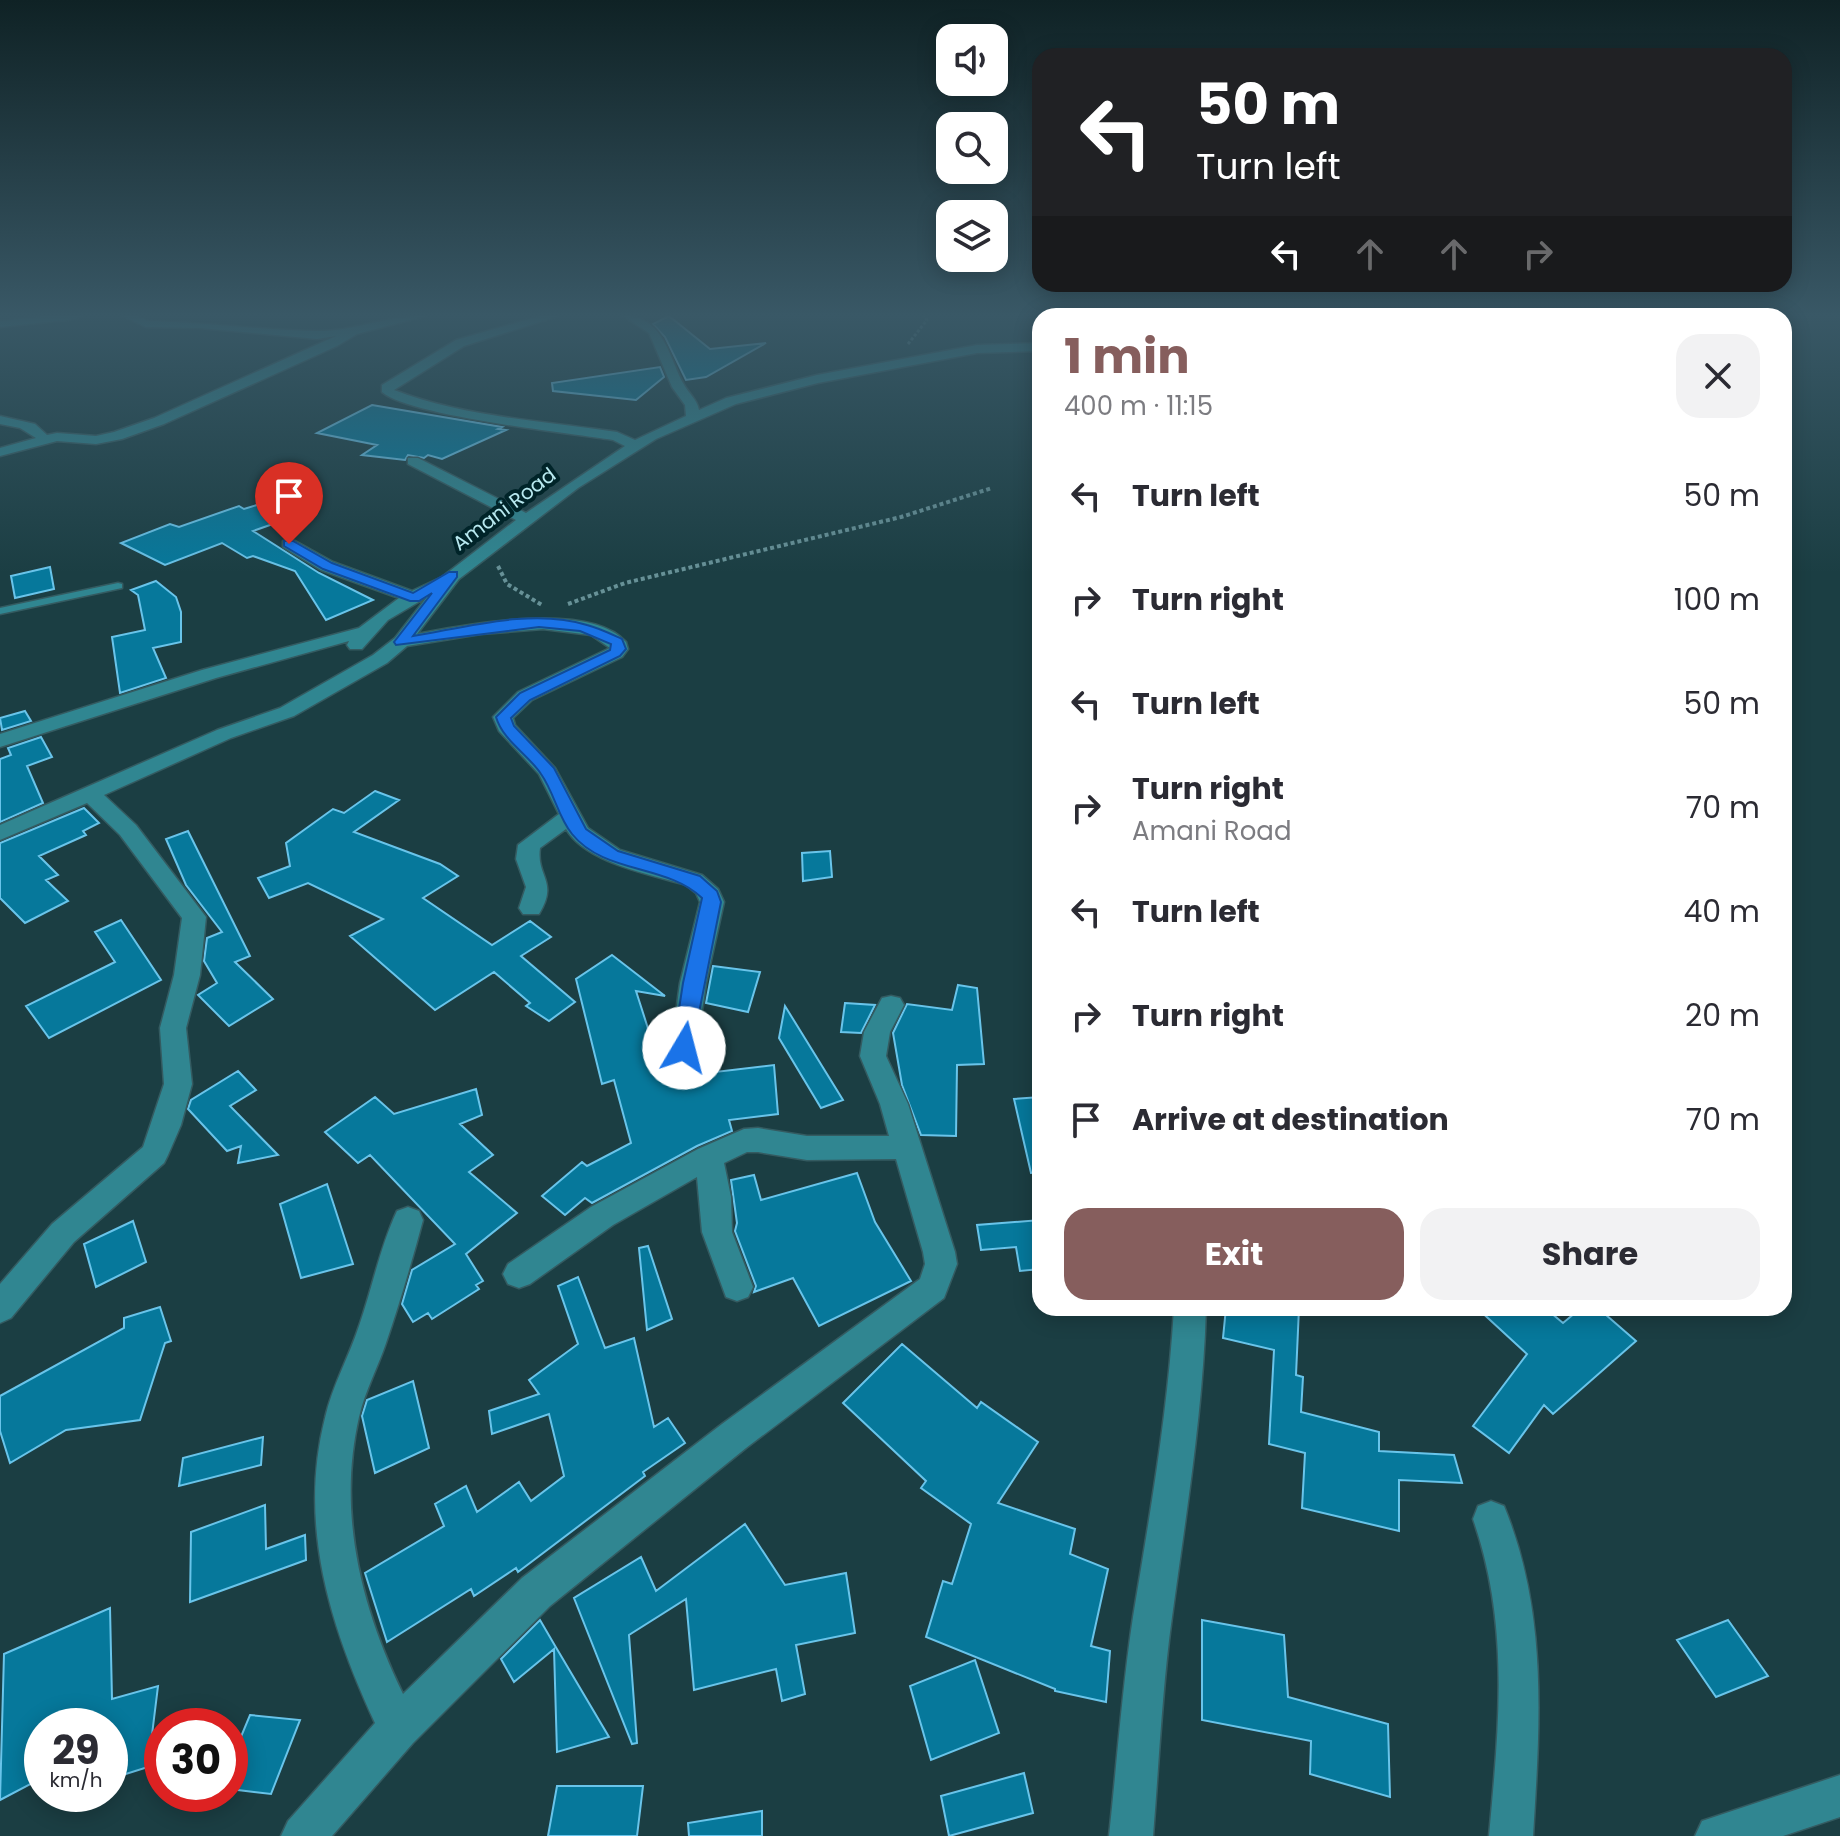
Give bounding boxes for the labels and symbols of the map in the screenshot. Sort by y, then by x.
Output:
street label: Amani Road [447,461,561,557]
pin [255,462,323,544]
position arrow [642,1006,726,1090]
speed limit sign: 30 [144,1708,248,1812]

